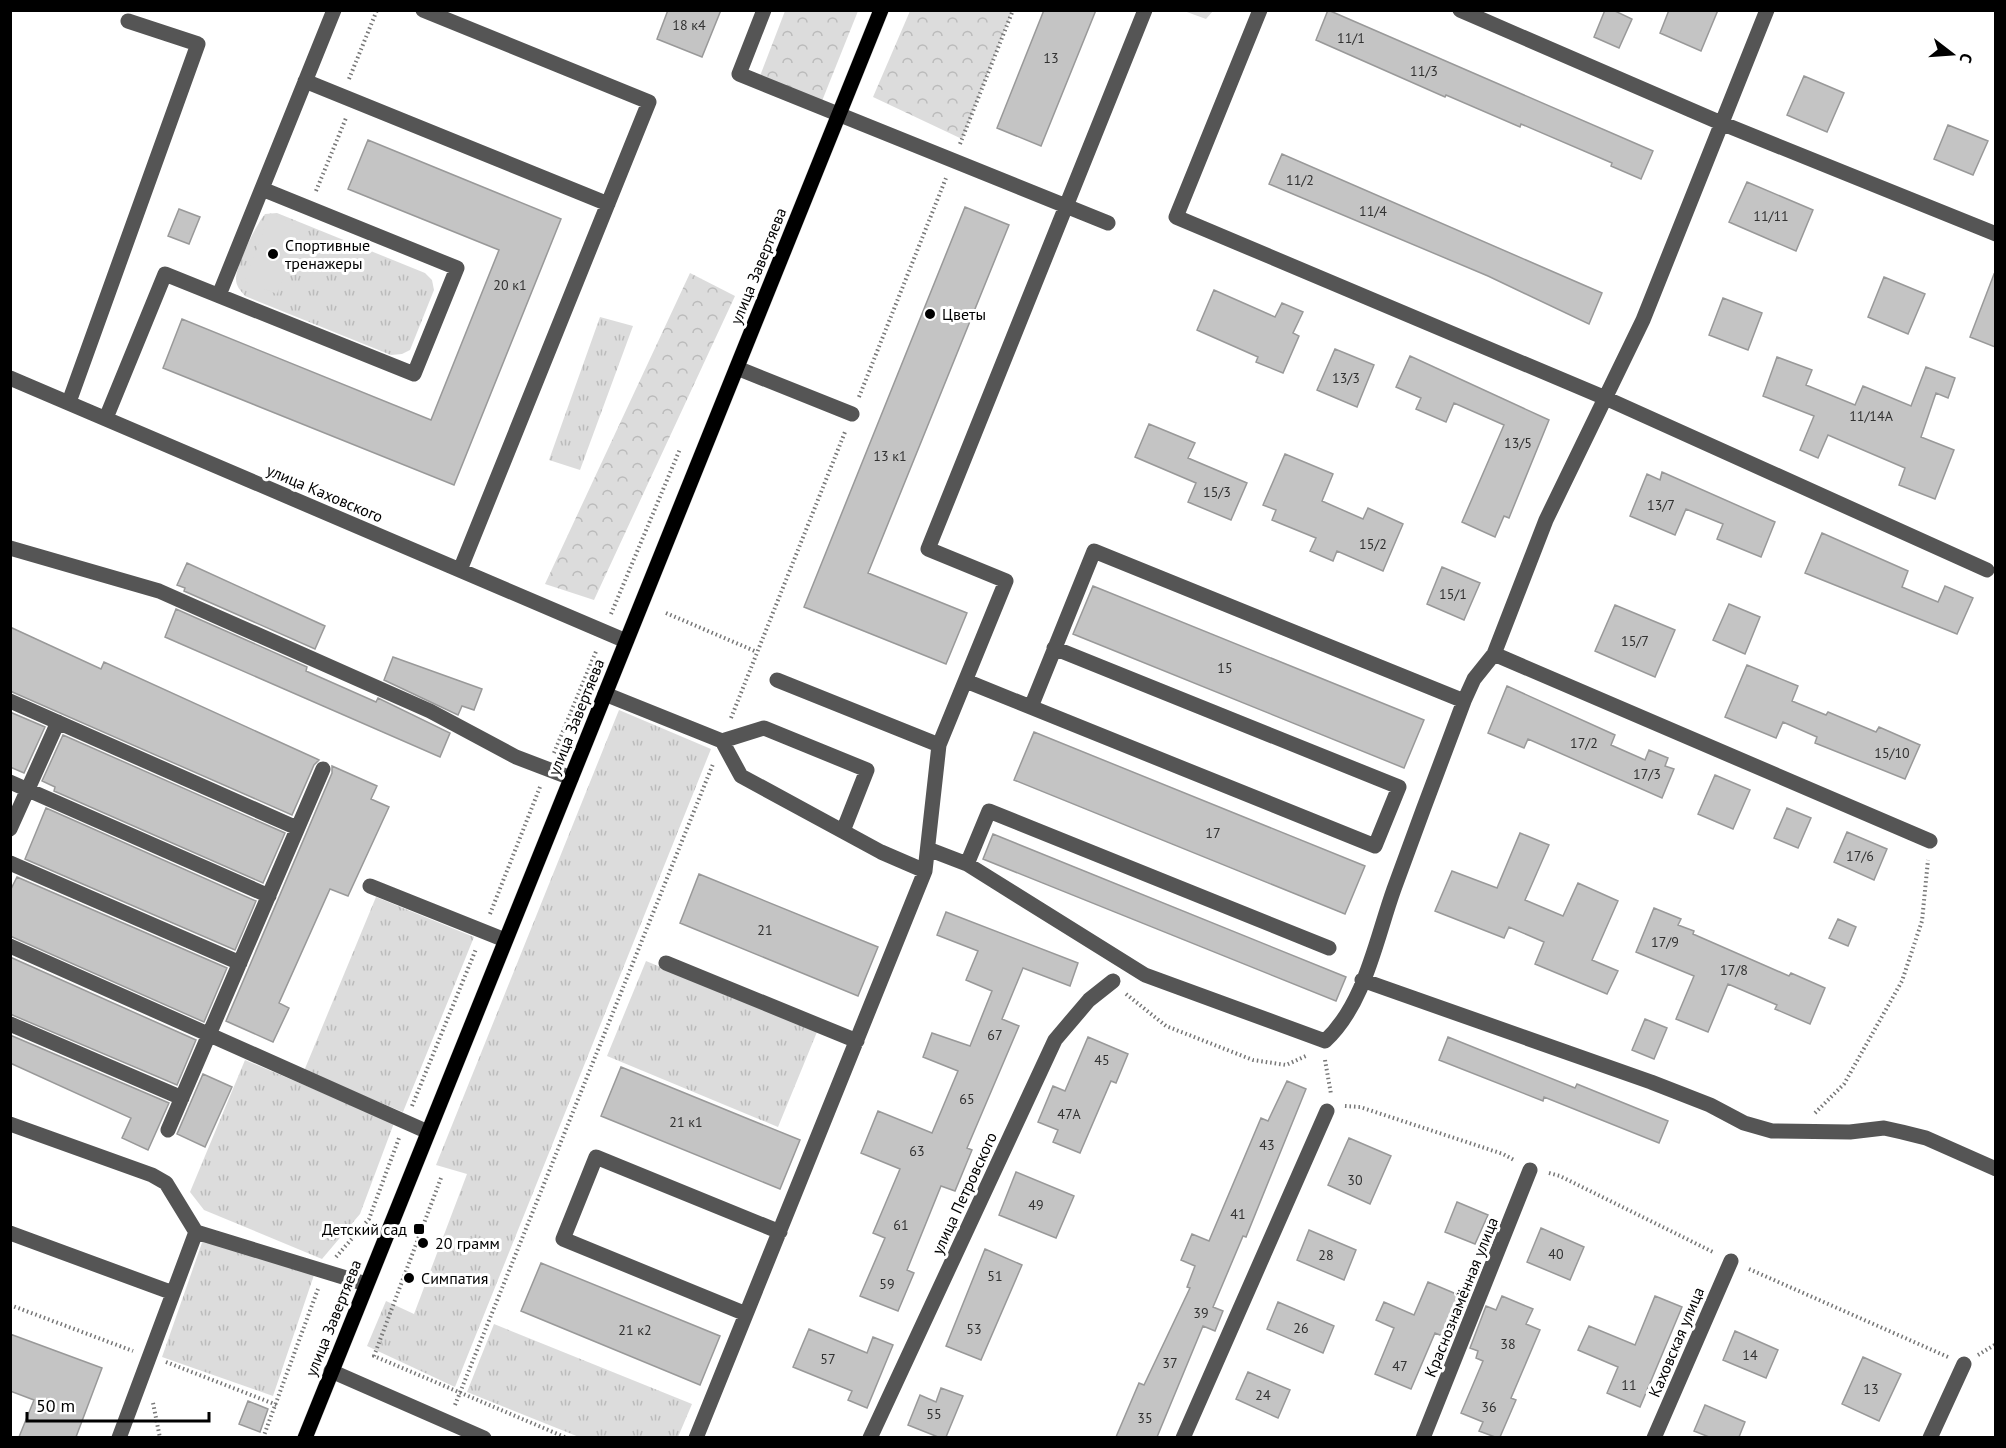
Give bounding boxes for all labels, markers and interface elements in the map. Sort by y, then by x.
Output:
house number: 18 к4 [672,16,706,34]
north arrow [1922,24,1982,84]
house number: 11/1 [1337,29,1365,47]
house number: 13 [1043,49,1059,67]
text: С [1955,51,1977,66]
house number: 11/3 [1410,62,1438,80]
house number: 11/2 [1286,171,1314,189]
house number: 11/4 [1359,202,1387,220]
street label: улица Завертяева [725,205,791,327]
house number: 11/11 [1753,207,1789,225]
place label: Спортивные тренажеры [285,235,370,273]
marker: Спортивные тренажеры [266,247,280,261]
house number: 20 к1 [493,276,527,294]
place label: Цветы [942,304,986,324]
marker: Цветы [923,307,937,321]
house number: 13/3 [1332,369,1360,387]
house number: 11/14А [1849,407,1894,425]
house number: 13/5 [1504,434,1532,452]
house number: 13 к1 [873,447,907,465]
street label: улица Каховского [264,459,386,527]
house number: 15/3 [1203,483,1231,501]
house number: 13/7 [1647,496,1675,514]
house number: 15/2 [1359,535,1387,553]
house number: 15/1 [1439,585,1467,603]
house number: 15/7 [1621,632,1649,650]
street label: улица Завертяева [543,656,609,778]
house number: 15 [1217,659,1233,677]
house number: 17/2 [1570,734,1598,752]
house number: 15/10 [1874,744,1910,762]
house number: 17/3 [1633,765,1661,783]
house number: 17 [1205,824,1221,842]
house number: 17/6 [1846,847,1874,865]
house number: 21 [757,921,773,939]
house number: 17/9 [1651,933,1679,951]
house number: 17/8 [1720,961,1748,979]
house number: 67 [987,1026,1003,1044]
house number: 45 [1094,1051,1110,1069]
house number: 65 [959,1090,975,1108]
house number: 47А [1057,1105,1082,1123]
house number: 21 к1 [669,1113,703,1131]
street label: улица Петровского [927,1129,1001,1257]
house number: 43 [1259,1136,1275,1154]
house number: 63 [909,1142,925,1160]
house number: 30 [1347,1171,1363,1189]
house number: 49 [1028,1196,1044,1214]
house number: 41 [1230,1205,1246,1223]
street label: Краснознамённая улица [1420,1214,1502,1380]
house number: 61 [893,1216,909,1234]
place label: Детский сад [322,1219,407,1239]
marker: Детский сад [412,1222,426,1236]
place label: 20 грамм [435,1233,500,1253]
marker: 20 грамм [416,1236,430,1250]
house number: 40 [1548,1245,1564,1263]
house number: 28 [1318,1246,1334,1264]
street label: улица Завертяева [300,1257,366,1379]
house number: 51 [987,1267,1003,1285]
place label: Симпатия [421,1268,488,1288]
marker: Симпатия [402,1271,416,1285]
house number: 59 [879,1275,895,1293]
street label: Каховская улица [1644,1284,1708,1400]
house number: 39 [1193,1304,1209,1322]
house number: 26 [1293,1319,1309,1337]
house number: 53 [966,1320,982,1338]
house number: 21 к2 [618,1321,652,1339]
house number: 38 [1500,1335,1516,1353]
house number: 14 [1742,1346,1758,1364]
house number: 57 [820,1350,836,1368]
house number: 37 [1162,1354,1178,1372]
house number: 47 [1392,1357,1408,1375]
house number: 11 [1621,1376,1637,1394]
house number: 13 [1863,1380,1879,1398]
scale bar [27,1385,208,1423]
house number: 24 [1255,1386,1271,1404]
text: 50 m [36,1394,75,1417]
house number: 36 [1481,1398,1497,1416]
house number: 55 [926,1405,942,1423]
house number: 35 [1137,1409,1153,1427]

